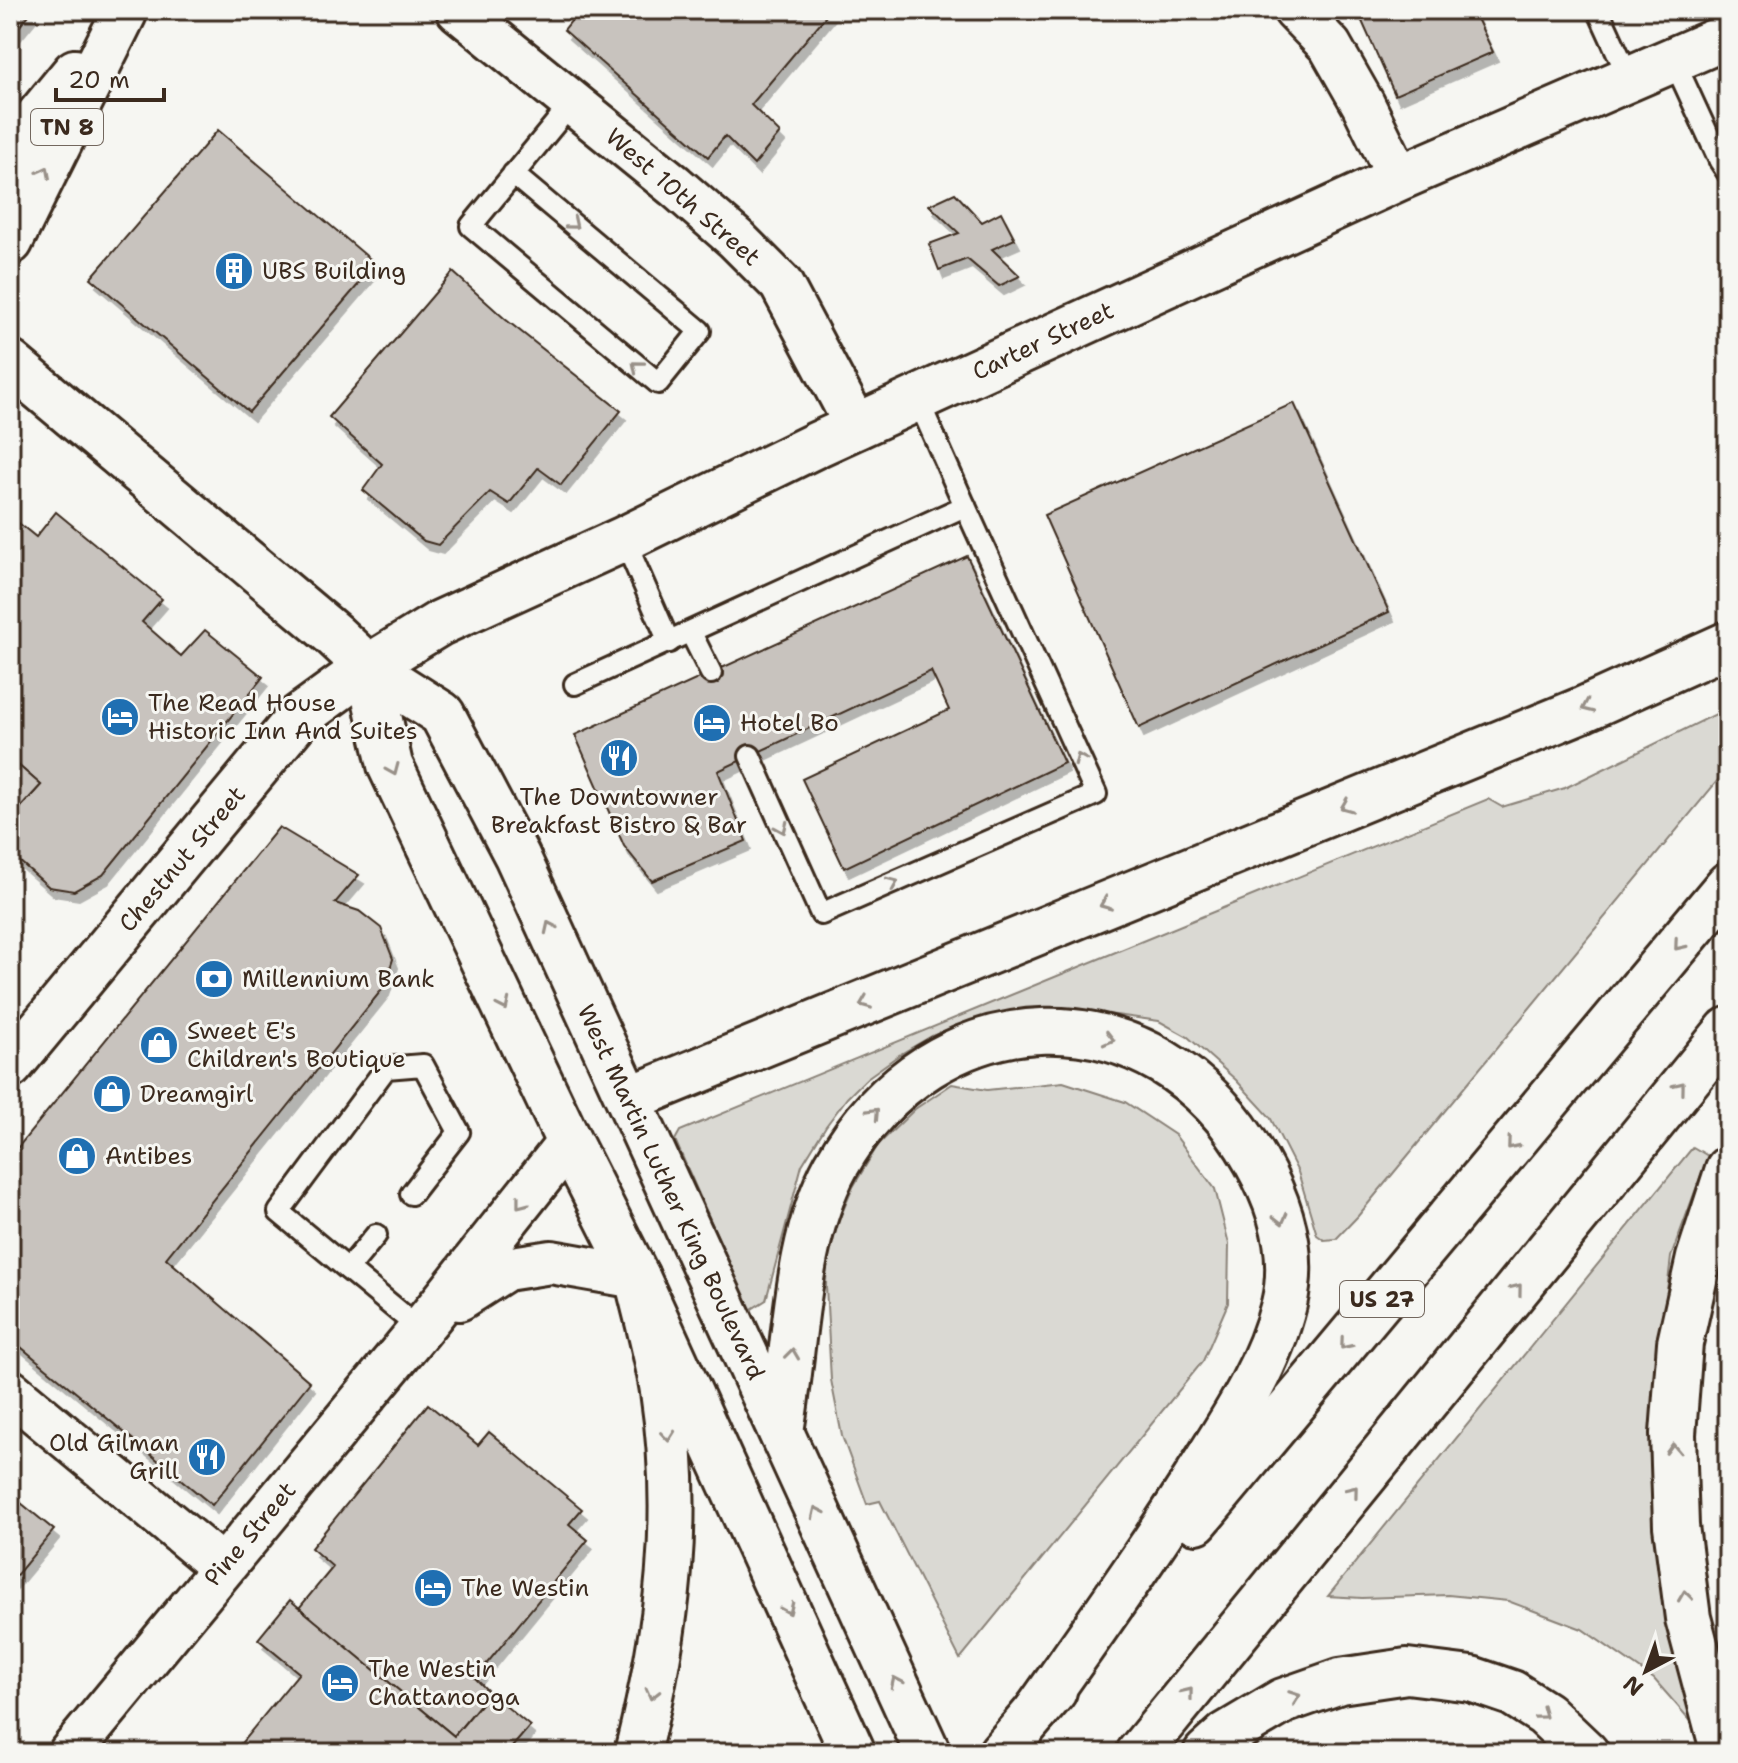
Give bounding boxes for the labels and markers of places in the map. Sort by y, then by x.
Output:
building icon: UBS Building [213,250,255,292]
place label: UBS Building [262,255,406,287]
place label: The Read House Historic Inn And Suites [148,687,418,747]
hotel icon: The Read House Historic Inn And Suites [99,696,141,738]
hotel icon: Hotel Bo [691,702,733,744]
place label: Hotel Bo [740,707,839,739]
restaurant icon: The Downtowner Breakfast Bistro & Bar [598,737,640,779]
place label: The Downtowner Breakfast Bistro & Bar [491,781,747,841]
bank icon: Millennium Bank [193,958,235,1000]
place label: Millennium Bank [242,963,435,995]
place label: Sweet E's Children's Boutique [187,1015,406,1075]
shop icon: Sweet E's Children's Boutique [138,1024,180,1066]
shop icon: Dreamgirl [91,1073,133,1115]
place label: Dreamgirl [140,1078,254,1110]
shop icon: Antibes [56,1135,98,1177]
place label: Antibes [105,1140,193,1172]
place label: Old Gilman Grill [49,1427,180,1487]
restaurant icon: Old Gilman Grill [186,1436,228,1478]
hotel icon: The Westin [412,1567,454,1609]
place label: The Westin [461,1572,589,1604]
place label: The Westin Chattanooga [368,1653,520,1713]
hotel icon: The Westin Chattanooga [319,1662,361,1704]

